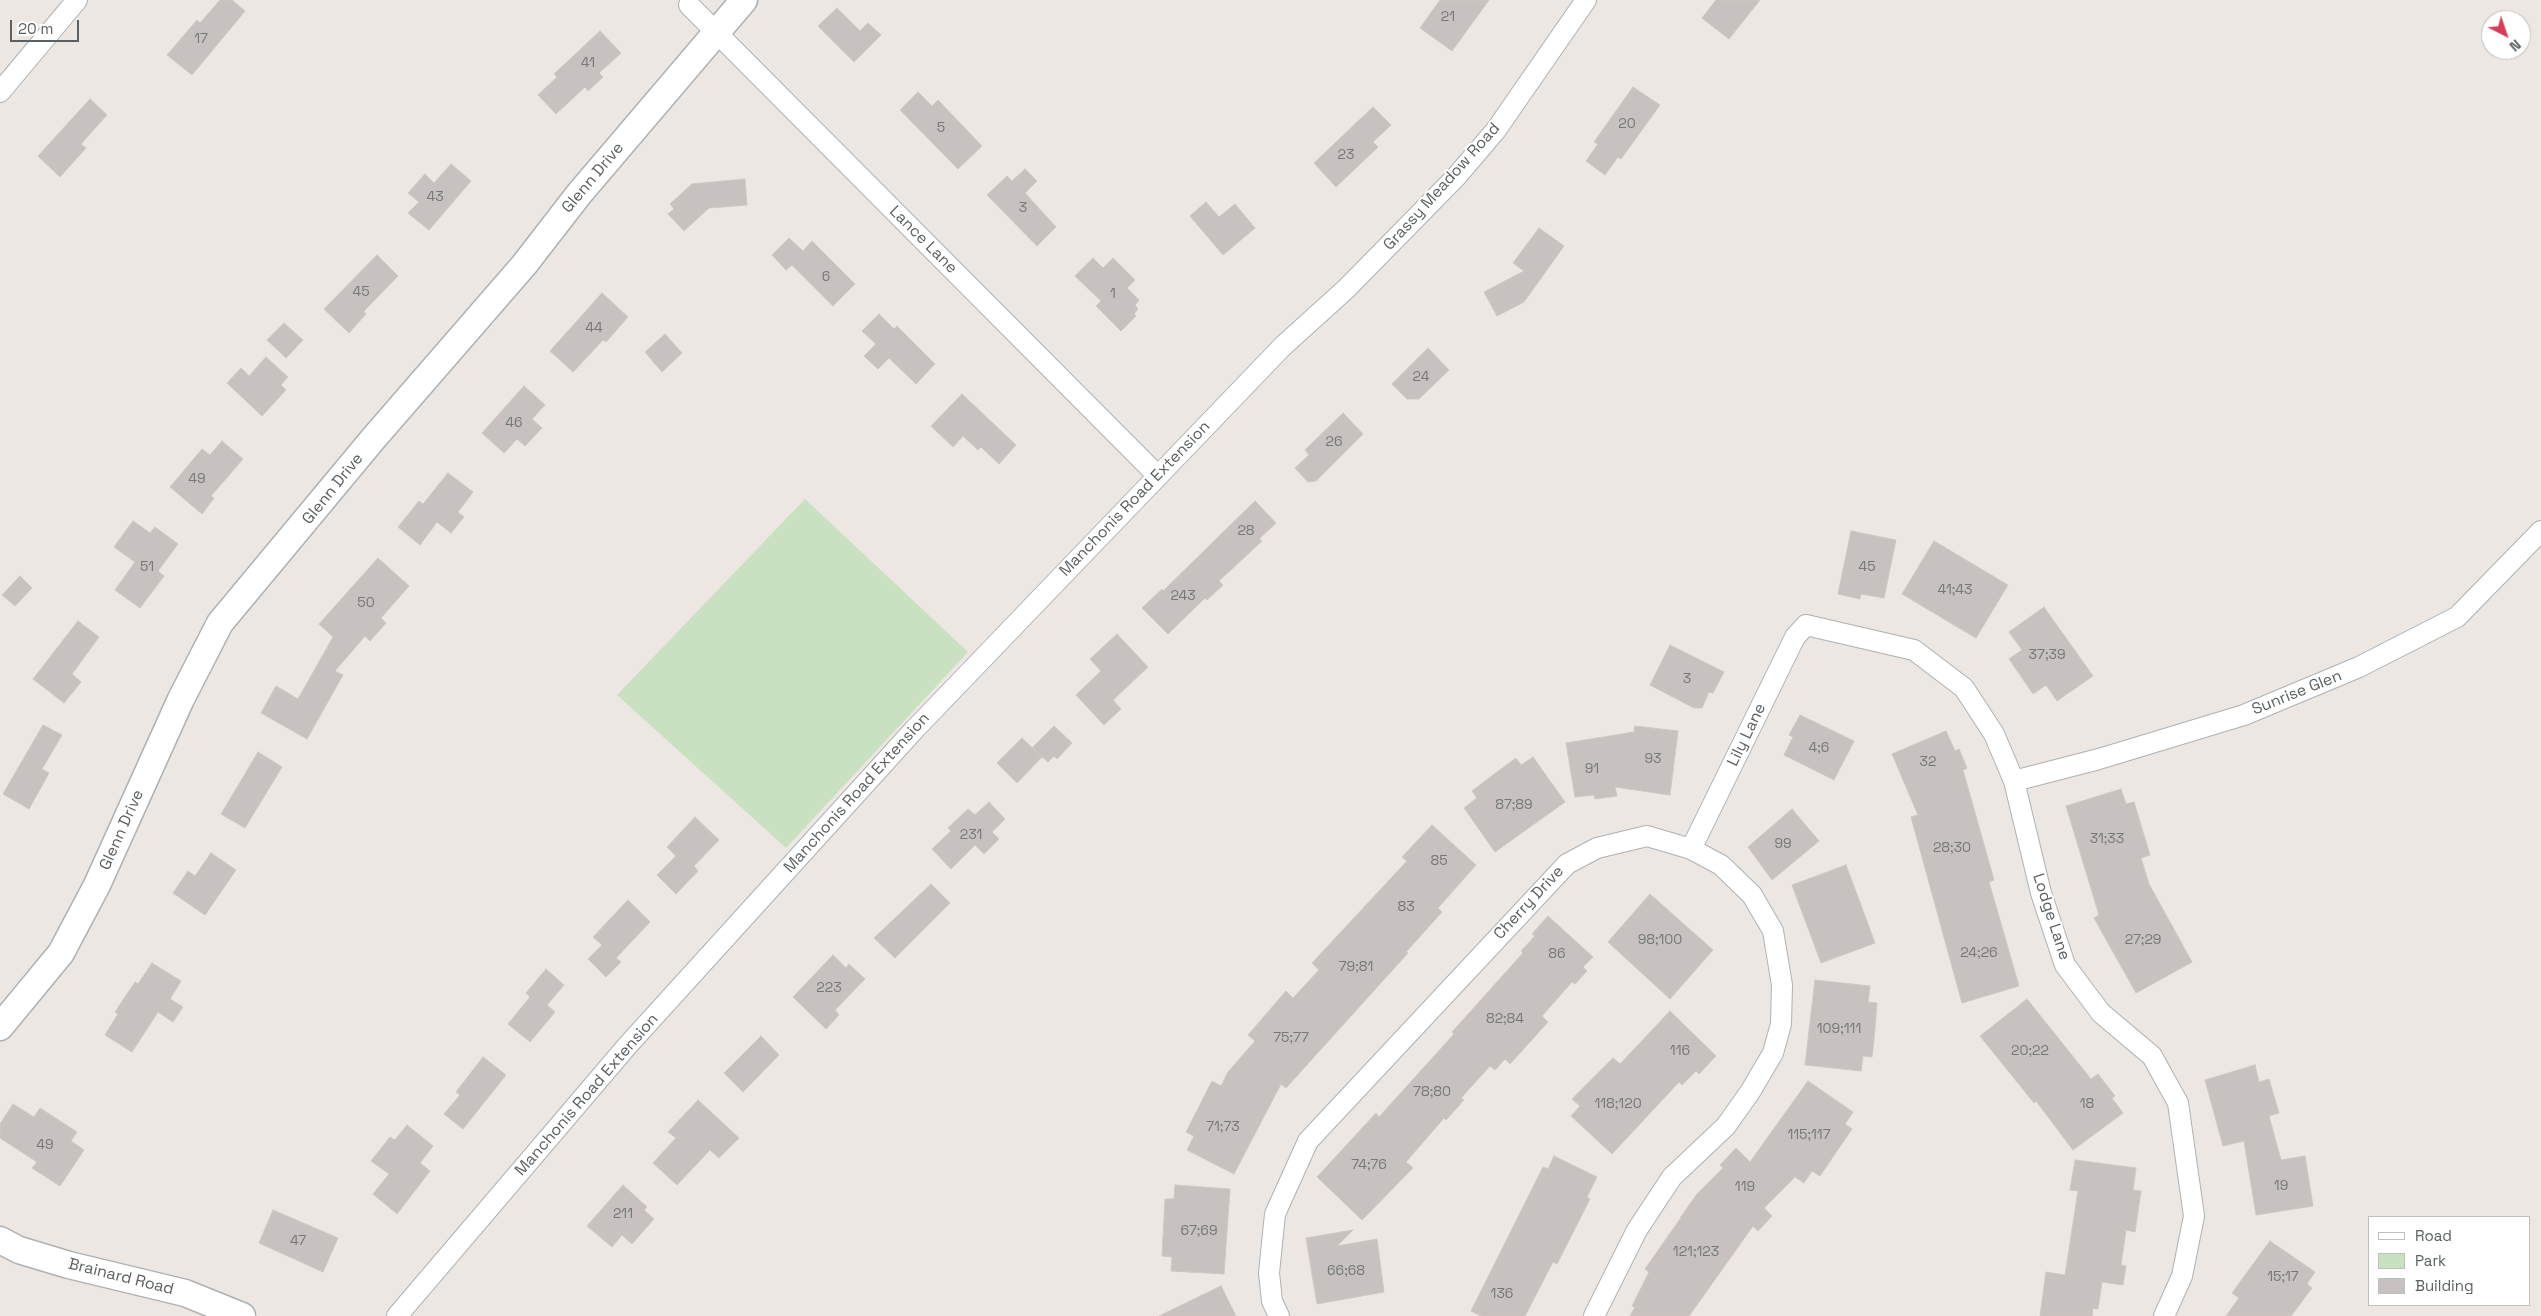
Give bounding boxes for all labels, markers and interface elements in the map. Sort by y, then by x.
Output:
house number: 21 [1441,9,1455,25]
scale bar [12,10,81,42]
north arrow [2481,10,2531,60]
text: 20 m [18,19,53,38]
house number: 17 [194,31,208,47]
text: N [2506,36,2525,55]
house number: 41 [581,55,595,71]
house number: 20 [1618,116,1636,132]
street label: Grassy Meadow Road [1380,119,1504,255]
house number: 5 [937,120,945,136]
street label: Glenn Drive [558,139,628,217]
house number: 23 [1338,147,1354,163]
house number: 43 [426,189,444,205]
house number: 3 [1019,200,1027,216]
street label: Lance Lane [885,202,961,278]
house number: 6 [822,269,830,285]
house number: 45 [352,284,370,300]
house number: 1 [1110,286,1116,302]
house number: 44 [585,320,603,336]
house number: 24 [1413,369,1429,385]
house number: 46 [505,415,523,431]
street label: Manchonis Road Extension [1056,417,1214,581]
house number: 26 [1325,434,1343,450]
street label: Glenn Drive [298,450,368,528]
house number: 49 [188,471,206,487]
house number: 28 [1237,523,1255,539]
house number: 51 [140,559,154,575]
house number: 45 [1858,559,1876,575]
house number: 41;43 [1937,582,1973,598]
house number: 243 [1170,588,1196,604]
house number: 50 [357,595,375,611]
house number: 37;39 [2029,647,2065,663]
street label: Sunrise Glen [2249,666,2345,720]
house number: 3 [1683,671,1691,687]
street label: Lily Lane [1724,700,1770,770]
street label: Manchonis Road Extension [780,709,934,877]
house number: 4;6 [1809,740,1829,756]
house number: 93 [1644,751,1662,767]
house number: 32 [1920,754,1936,770]
house number: 91 [1585,761,1599,777]
street label: Glenn Drive [96,787,148,873]
house number: 87;89 [1495,797,1533,813]
house number: 231 [960,827,982,843]
house number: 31;33 [2090,831,2124,847]
house number: 99 [1774,836,1792,852]
house number: 28;30 [1933,840,1971,856]
house number: 85 [1430,853,1448,869]
street label: Cherry Drive [1490,862,1568,944]
street label: Lodge Lane [2028,871,2074,963]
house number: 83 [1397,899,1415,915]
house number: 98;100 [1638,932,1682,948]
house number: 27;29 [2125,932,2161,948]
house number: 24;26 [1960,945,1998,961]
house number: 86 [1548,946,1566,962]
house number: 79;81 [1339,959,1373,975]
house number: 223 [816,980,842,996]
street label: Manchonis Road Extension [511,1010,663,1180]
house number: 82;84 [1486,1011,1524,1027]
house number: 109;111 [1817,1021,1861,1037]
house number: 75;77 [1273,1030,1309,1046]
house number: 116 [1670,1043,1690,1059]
house number: 20;22 [2011,1043,2049,1059]
house number: 78;80 [1413,1084,1451,1100]
house number: 118;120 [1594,1096,1642,1112]
house number: 18 [2080,1096,2094,1112]
house number: 71;73 [1206,1119,1240,1135]
house number: 115;117 [1787,1127,1831,1143]
house number: 49 [36,1137,54,1153]
house number: 74;76 [1351,1157,1387,1173]
house number: 19 [2274,1178,2288,1194]
house number: 119 [1735,1179,1755,1195]
house number: 211 [613,1206,633,1222]
legend [2368,1216,2531,1306]
house number: 67;69 [1181,1223,1217,1239]
text: Road [2415,1226,2452,1245]
house number: 47 [290,1233,306,1249]
house number: 121;123 [1673,1244,1719,1260]
text: Park [2415,1251,2446,1270]
street label: Brainard Road [66,1255,176,1299]
house number: 66;68 [1327,1263,1365,1279]
house number: 15;17 [2267,1269,2299,1285]
text: Building [2415,1276,2474,1295]
house number: 136 [1491,1286,1513,1302]

